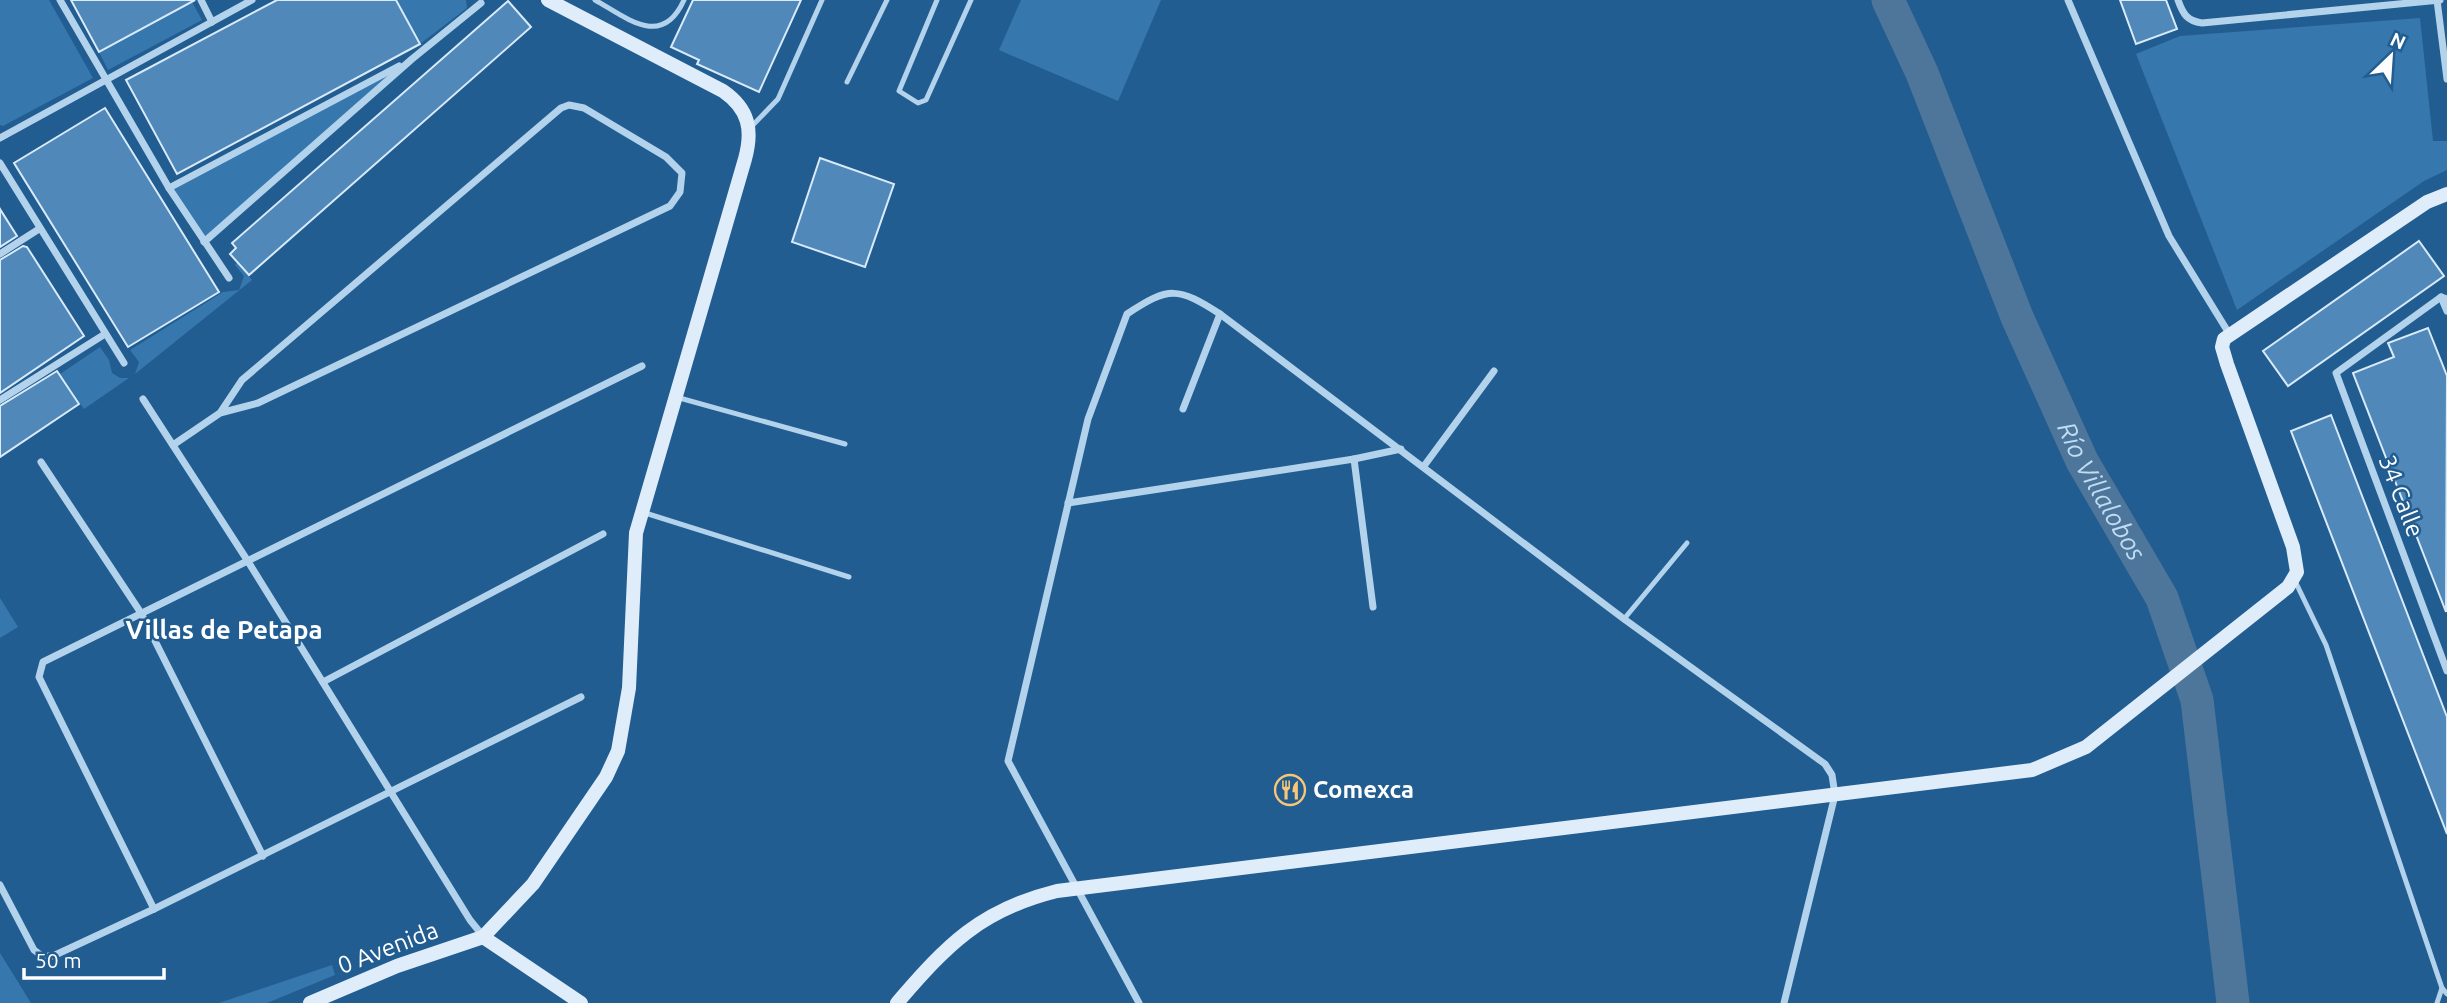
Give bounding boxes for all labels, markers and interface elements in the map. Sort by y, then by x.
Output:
north arrow [2356,21,2426,91]
text: N [2387,28,2409,54]
water label: Río Villalobos [2052,417,2152,565]
street label: 34 Calle [2374,451,2429,541]
district label: Villas de Petapa [125,615,323,644]
restaurant icon: Comexca [1273,773,1307,807]
place label: Comexca [1313,776,1414,803]
street label: 0 Avenida [334,916,442,979]
scale bar [24,936,164,980]
text: 50 m [35,948,82,972]

